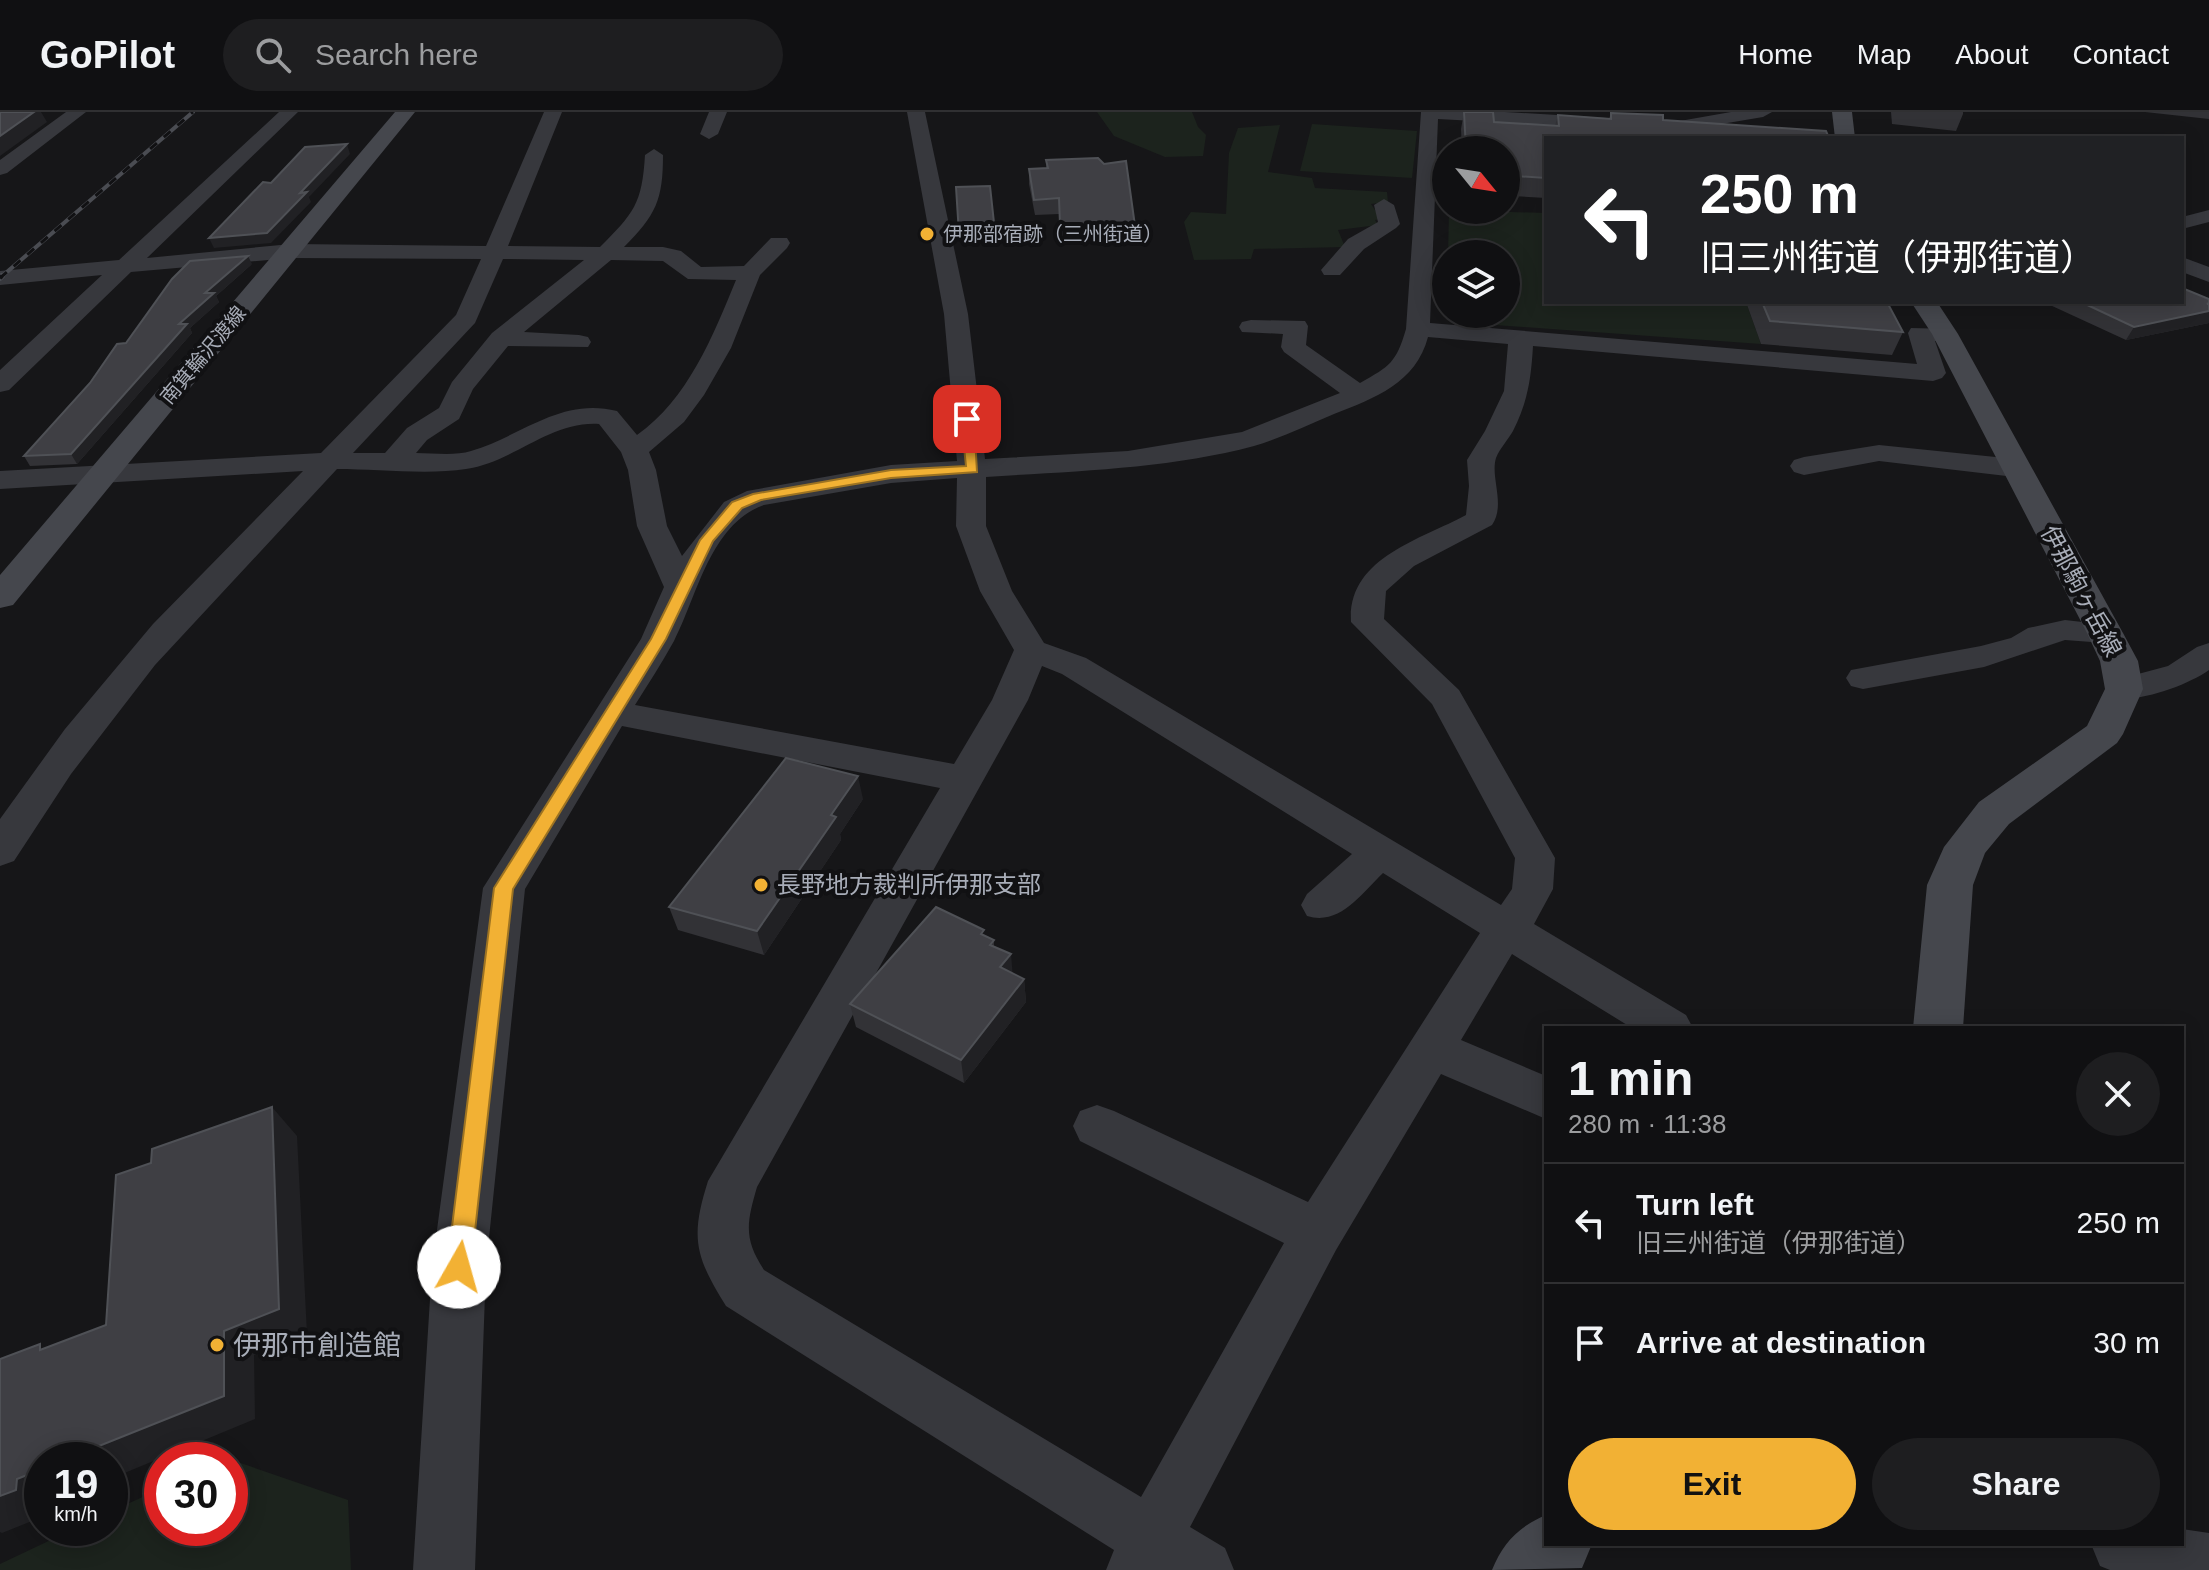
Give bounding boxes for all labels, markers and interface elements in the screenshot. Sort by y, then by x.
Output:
search box [223,19,783,91]
icon: search [251,33,295,77]
text: GoPilot [40,34,175,76]
text: Search here [315,38,479,71]
text: Home [1738,39,1813,70]
text: Map [1857,39,1911,70]
text: About [1955,39,2029,70]
text: Contact [2073,39,2169,70]
north arrow [1432,136,1520,224]
map controls [1432,136,1520,328]
text: 250 m [1700,162,1859,225]
icon: left [1568,168,1672,272]
place label: 伊那部宿跡（三州街道） [943,223,1163,245]
marker: 伊那部宿跡（三州街道） [918,225,936,243]
text: 旧三州街道（伊那街道） [1700,237,2096,278]
button: layers [1432,240,1520,328]
street label: 南箕輪沢渡線 [156,302,250,408]
pin [933,385,1001,453]
icon: arrive [945,397,989,441]
street label: 伊那駒ヶ岳線 [2036,521,2127,661]
place label: 長野地方裁判所伊那支部 [777,871,1041,898]
marker: 長野地方裁判所伊那支部 [752,876,770,894]
text: 1 min [1568,1052,1693,1105]
button: close [2076,1052,2160,1136]
text: 280 m · 11:38 [1568,1109,1727,1139]
text: Turn left [1636,1188,1754,1221]
icon: left [1568,1201,1612,1245]
text: 250 m [2077,1206,2160,1239]
position arrow [417,1225,501,1309]
text: 旧三州街道（伊那街道） [1636,1228,1922,1258]
icon: arrive [1568,1321,1612,1365]
text: Arrive at destination [1636,1326,1926,1359]
text: 30 m [2093,1326,2160,1359]
place label: 伊那市創造館 [233,1330,401,1361]
marker: 伊那市創造館 [208,1336,226,1354]
button: Exit [1568,1438,1856,1530]
button: Share [1872,1438,2160,1530]
speed limit sign: 30 [144,1442,248,1546]
text: 19 [54,1462,98,1506]
text: km/h [54,1503,98,1525]

